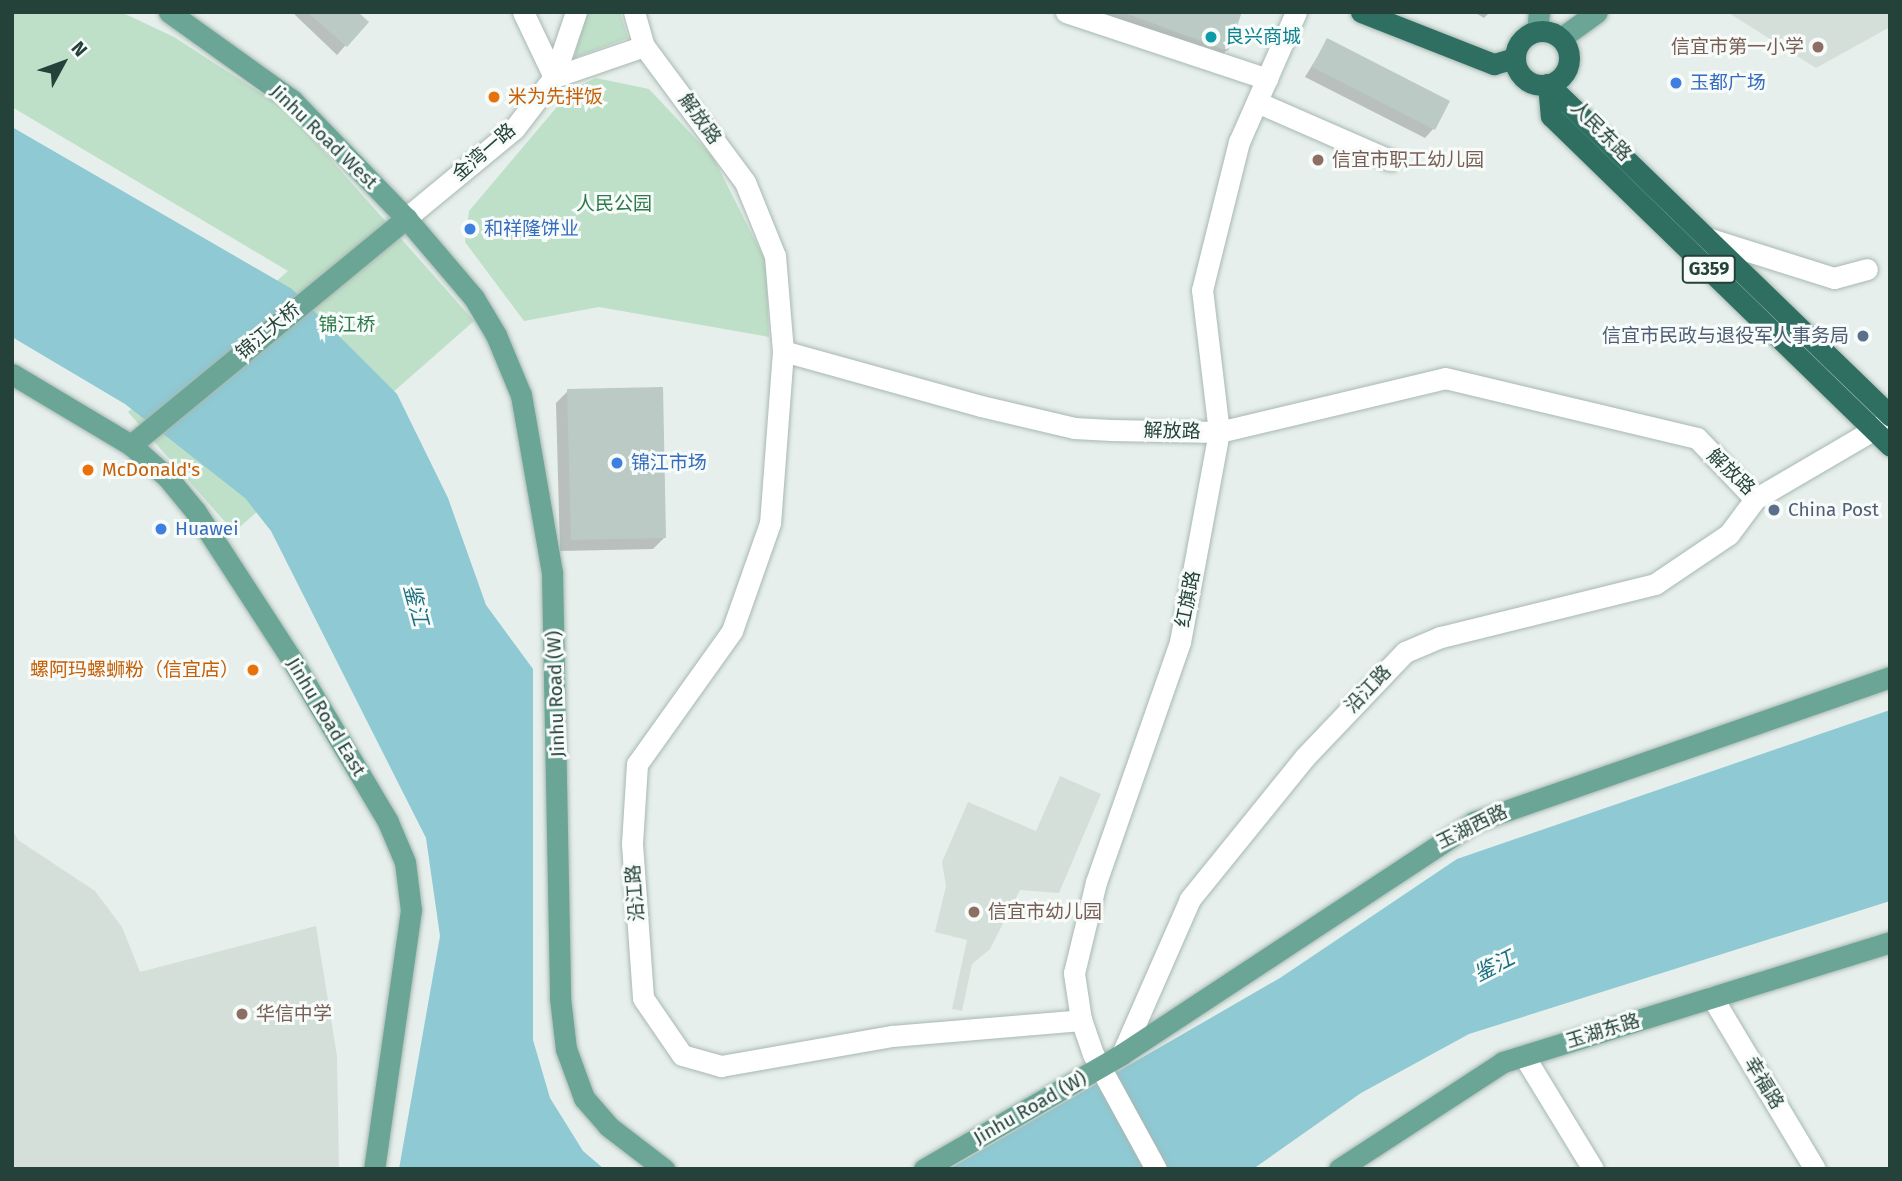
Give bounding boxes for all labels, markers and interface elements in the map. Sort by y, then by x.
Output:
place label: 良兴商城 [1225,26,1301,48]
north arrow [28,28,98,98]
marker: 良兴商城 [1203,29,1219,45]
place label: 信宜市第一小学 [1671,36,1804,58]
text: N [66,37,92,61]
marker: 信宜市第一小学 [1810,39,1826,55]
place label: 玉都广场 [1690,72,1766,94]
marker: 玉都广场 [1668,75,1684,91]
street label: Jinhu Road West [266,80,382,194]
place label: 米为先拌饭 [508,86,603,108]
marker: 米为先拌饭 [486,89,502,105]
street label: 解放路 [674,89,726,149]
street label: 人民东路 [1566,96,1636,166]
street label: 金湾一路 [448,118,520,186]
place label: 信宜市职工幼儿园 [1332,149,1484,171]
marker: 信宜市职工幼儿园 [1310,152,1326,168]
park label: 人民公园 [576,193,652,215]
place label: 和祥隆饼业 [484,218,579,240]
marker: 和祥隆饼业 [462,221,478,237]
road number: G359 [1681,255,1737,284]
street label: 锦江大桥 [232,298,304,364]
park label: 锦江桥 [319,314,375,336]
place label: 信宜市民政与退役军人事务局 [1602,325,1849,347]
marker: 信宜市民政与退役军人事务局 [1855,328,1871,344]
street label: 解放路 [1143,419,1201,443]
street label: 解放路 [1702,444,1760,500]
place label: 锦江市场 [631,452,707,474]
marker: 锦江市场 [609,455,625,471]
place label: McDonald's [102,459,200,481]
marker: McDonald's [80,462,96,478]
place label: China Post [1788,499,1879,521]
marker: China Post [1766,502,1782,518]
place label: Huawei [175,518,239,540]
marker: Huawei [153,521,169,537]
street label: 红旗路 [1171,569,1205,629]
water label: 鉴江 [398,581,434,629]
street label: Jinhu Road (W) [542,630,570,758]
street label: Jinhu Road East [282,654,370,780]
place label: 螺阿玛螺蛳粉（信宜店） [30,659,239,681]
street label: 沿江路 [1340,661,1396,717]
marker: 螺阿玛螺蛳粉（信宜店） [245,662,261,678]
street label: 玉湖西路 [1433,800,1511,854]
street label: 沿江路 [622,864,648,922]
place label: 信宜市幼儿园 [988,901,1102,923]
marker: 信宜市幼儿园 [966,904,982,920]
water label: 鉴江 [1470,945,1518,987]
place label: 华信中学 [256,1003,332,1025]
marker: 华信中学 [234,1006,250,1022]
street label: 玉湖东路 [1563,1009,1643,1053]
street label: 幸福路 [1740,1053,1788,1113]
street label: Jinhu Road (W) [970,1067,1090,1149]

